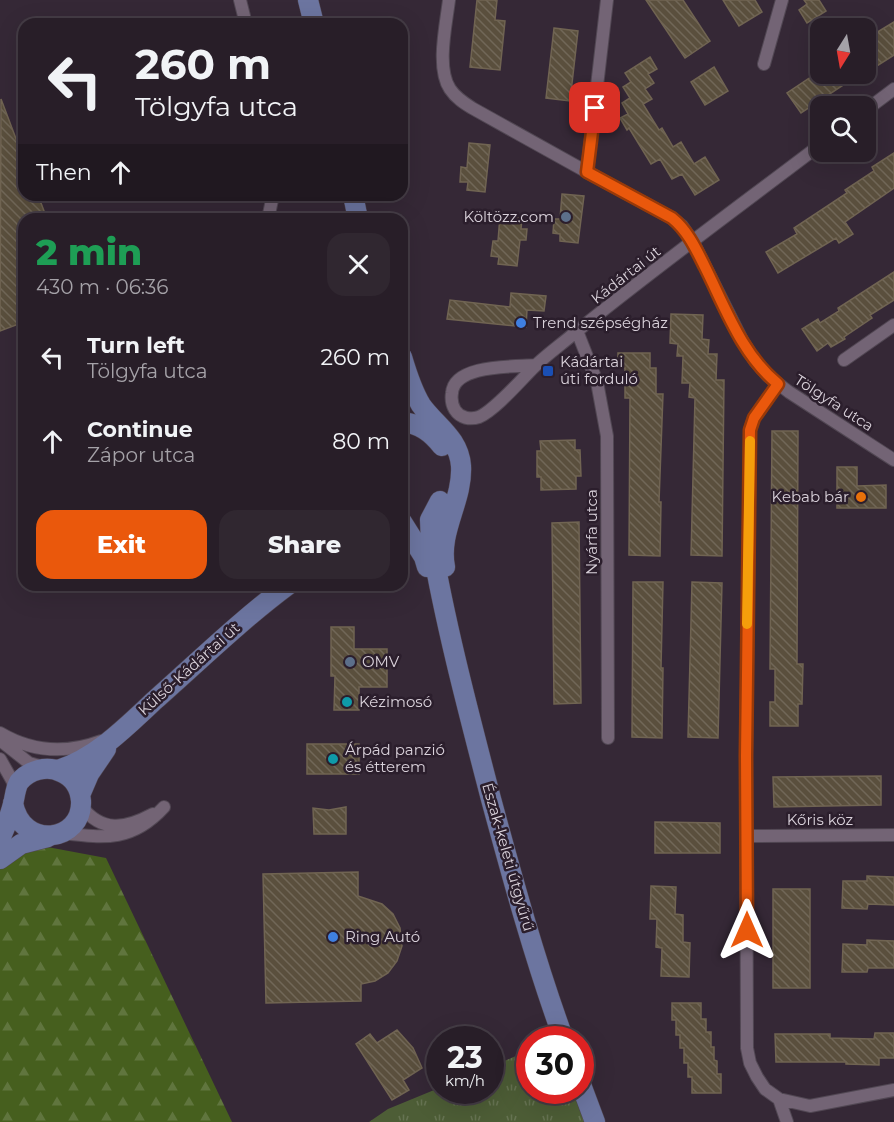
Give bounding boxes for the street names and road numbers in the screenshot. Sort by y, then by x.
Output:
street label: Kádártai út [587,241,664,308]
street label: Tölgyfa utca [791,370,877,435]
street label: Nyárfa utca [582,489,601,575]
street label: Külső-Kádártai út [134,618,243,719]
street label: Észak-keleti útgyűrű [478,781,539,933]
street label: Kőris köz [787,810,854,829]

